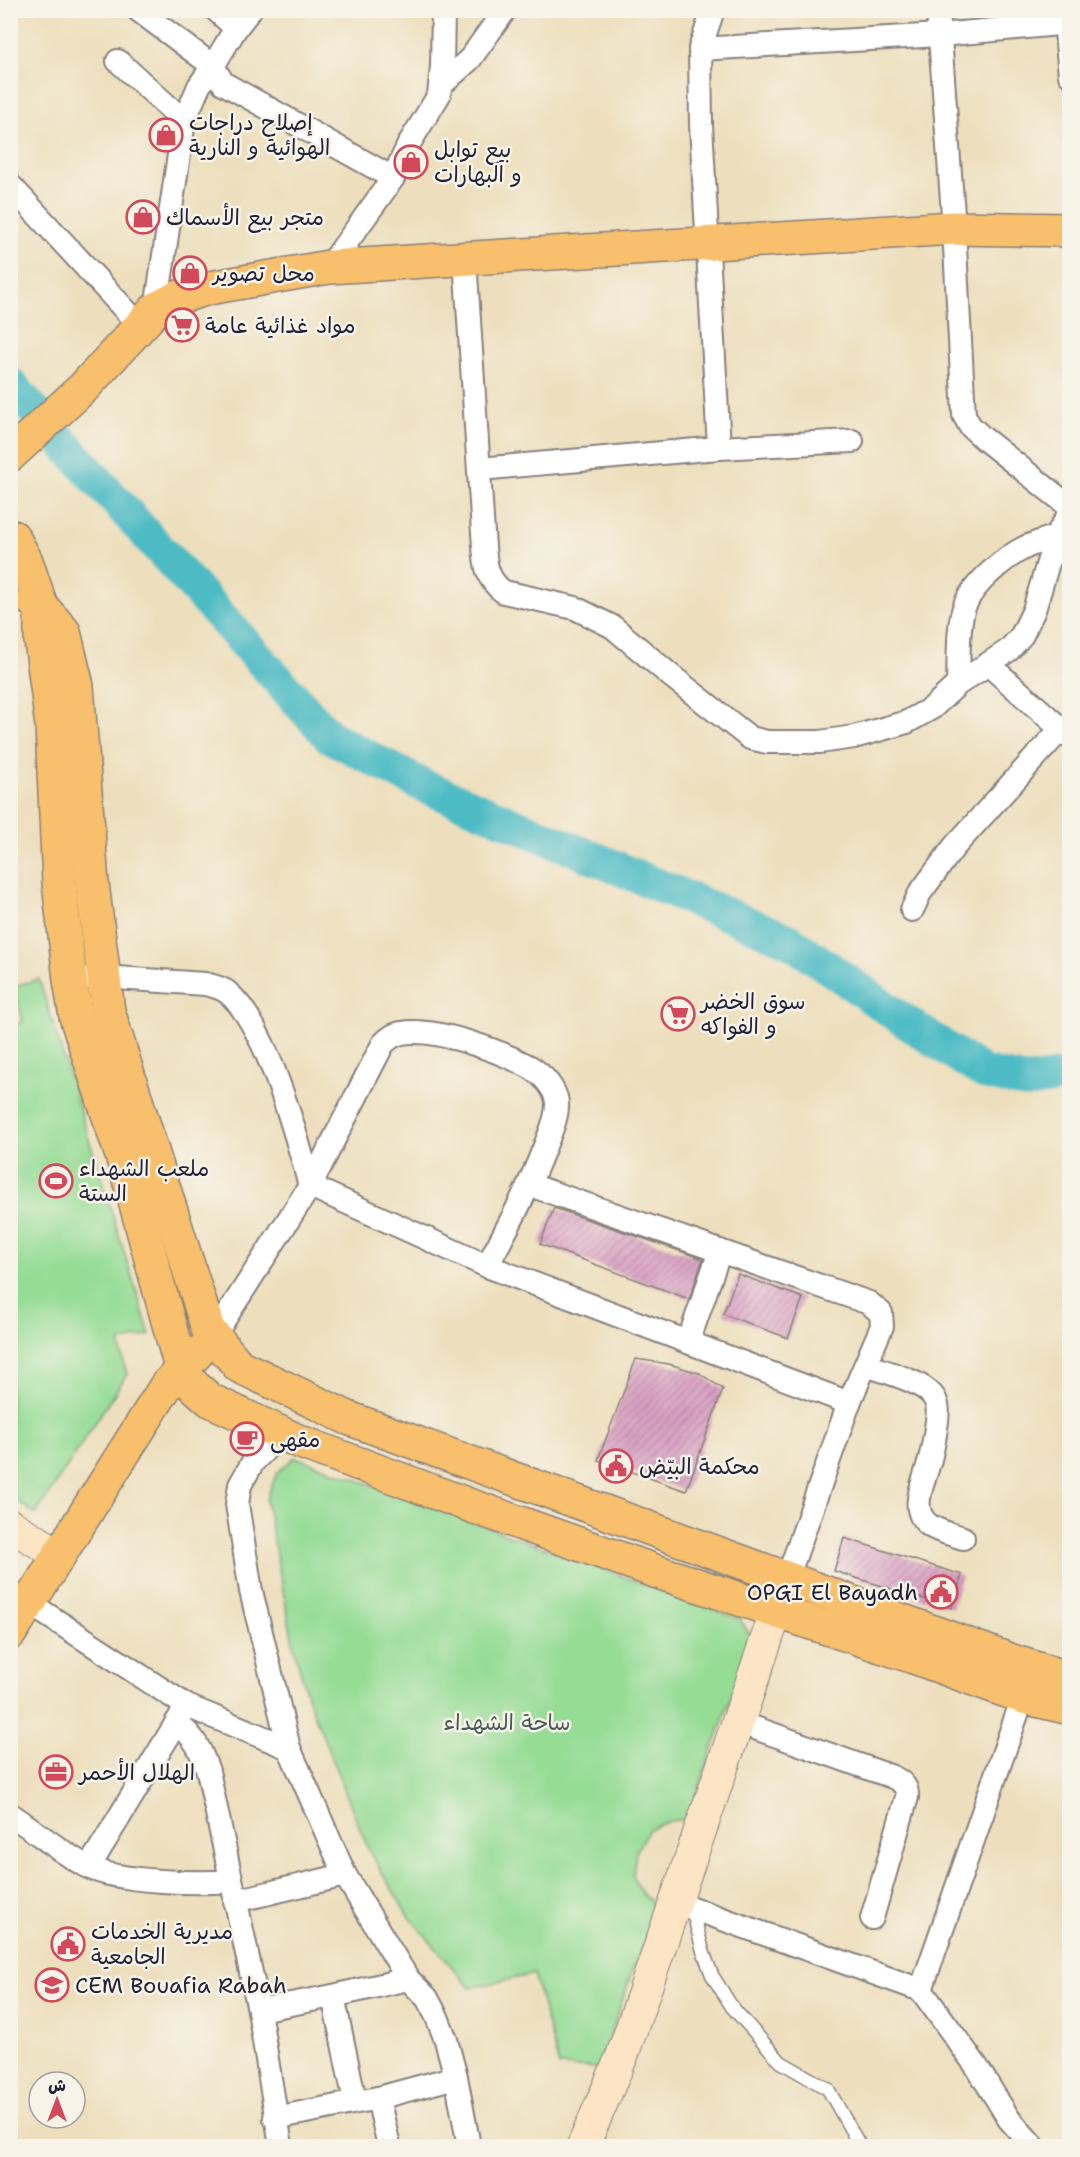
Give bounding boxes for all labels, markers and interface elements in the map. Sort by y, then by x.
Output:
place label: إصلاح دراجات الهوائية و النارية [189,108,330,162]
shop icon: إصلاح دراجات الهوائية و النارية [148,117,184,153]
place label: بيع توابل و البهارات [434,135,522,189]
shop icon: بيع توابل و البهارات [393,144,429,180]
shop icon: متجر بيع الأسماك [125,199,161,235]
place label: متجر بيع الأسماك [166,202,324,233]
shop icon: محل تصوير [172,255,208,291]
place label: محل تصوير [211,259,315,288]
supermarket icon: مواد غذائية عامة [164,307,200,343]
place label: مواد غذائية عامة [205,311,355,340]
place label: سوق الخضر و الفواكه [699,987,806,1041]
supermarket icon: سوق الخضر و الفواكه [660,996,696,1032]
place label: ملعب الشهداء الستة [79,1154,209,1208]
sports icon: ملعب الشهداء الستة [38,1163,74,1199]
cafe icon: مقهى [229,1421,265,1457]
place label: مقهى [270,1425,320,1454]
public building icon: محكمة البيّض [598,1448,634,1484]
place label: محكمة البيّض [639,1452,760,1481]
public building icon: OPGI El Bayadh [923,1574,959,1610]
place label: OPGI El Bayadh [747,1578,918,1607]
park label: ساحة الشهداء [444,1708,570,1737]
office icon: الهلال الأحمر [38,1754,74,1790]
place label: الهلال الأحمر [77,1757,195,1787]
place label: مديرية الخدمات الجامعية [91,1917,233,1971]
public building icon: مديرية الخدمات الجامعية [50,1926,86,1962]
school or university icon: CEM Bouafia Rabah [34,1967,70,2003]
place label: CEM Bouafia Rabah [75,1971,287,2000]
north arrow [27,2070,87,2130]
text: ش [48,2075,66,2096]

